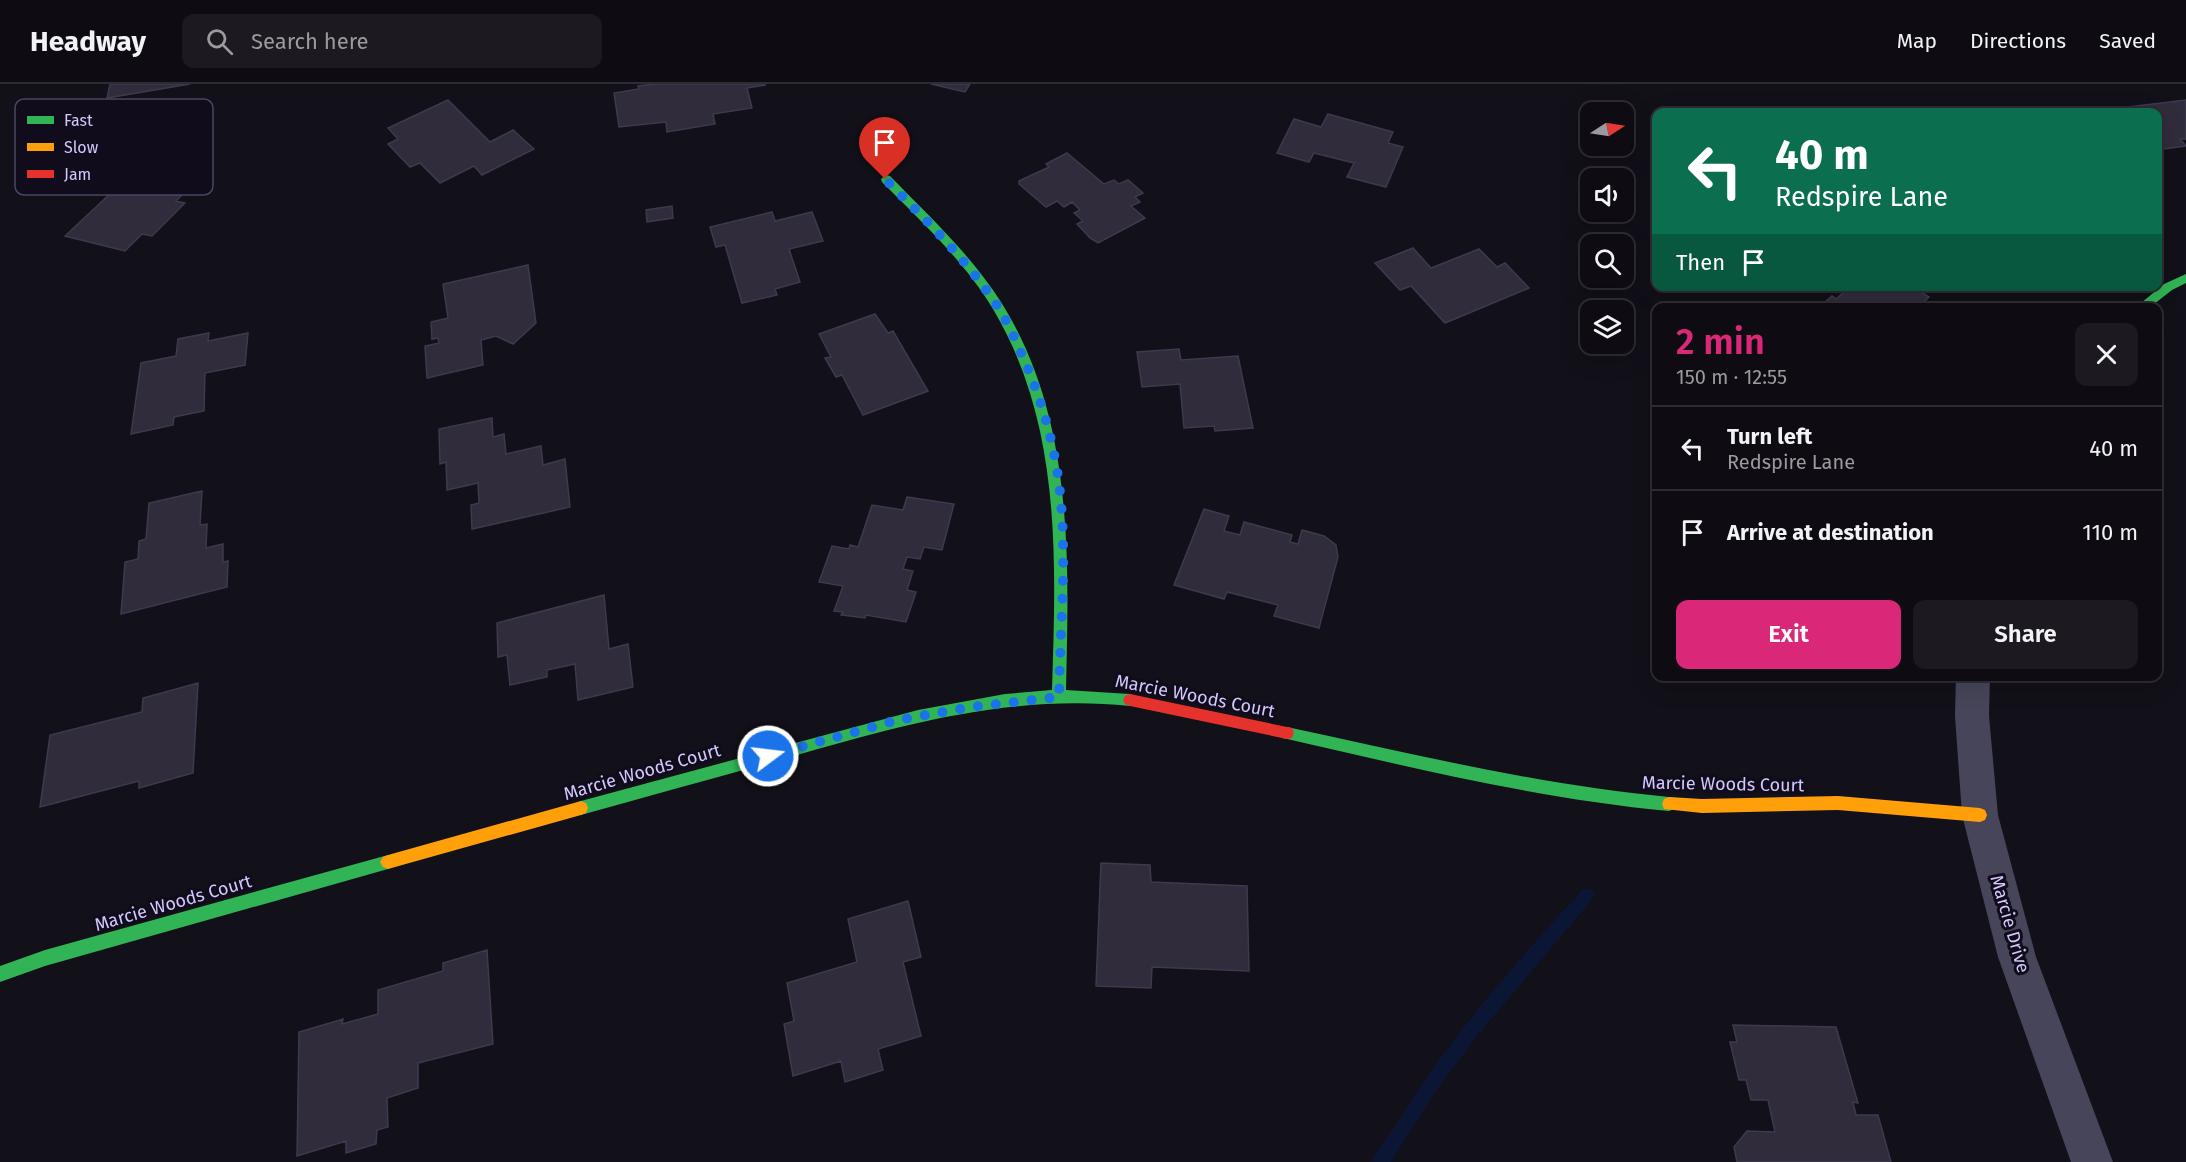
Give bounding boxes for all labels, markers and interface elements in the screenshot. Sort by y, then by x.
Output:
search box [182,14,602,68]
text: Headway [30,25,146,58]
icon: search [203,25,236,58]
text: Search here [251,28,369,55]
text: Map [1897,28,1937,54]
text: Directions [1970,28,2066,54]
text: Saved [2099,28,2156,54]
legend [15,99,213,195]
north arrow [1580,102,1634,156]
map controls [1580,102,1634,354]
text: Fast [64,111,93,130]
pin [859,117,910,179]
icon: arrive [868,126,901,159]
text: 40 m [1775,130,1869,180]
icon: left [1676,132,1754,210]
text: Slow [64,138,99,157]
text: Jam [64,165,91,184]
button: sound [1580,168,1634,222]
text: Redspire Lane [1775,181,1948,213]
button: search [1580,234,1634,288]
icon: arrive [1737,246,1770,279]
text: Then [1676,249,1725,276]
button: layers [1580,300,1634,354]
text: 2 min [1676,320,1765,364]
button: close [2075,323,2138,386]
text: 150 m · 12:55 [1676,365,1787,389]
text: Turn left [1727,423,1812,450]
icon: left [1676,432,1709,465]
text: 40 m [2089,435,2138,462]
text: Redspire Lane [1727,450,1855,474]
icon: arrive [1676,516,1709,549]
text: Arrive at destination [1727,519,1934,546]
text: 110 m [2082,519,2138,546]
button: Exit [1676,600,1901,669]
button: Share [1913,600,2138,669]
street label: Marcie Woods Court [1113,670,1277,722]
position arrow [736,724,800,788]
street label: Marcie Woods Court [561,739,724,805]
street label: Marcie Woods Court [1642,772,1805,796]
street label: Marcie Woods Court [92,870,255,936]
street label: Marcie Drive [1986,873,2034,975]

